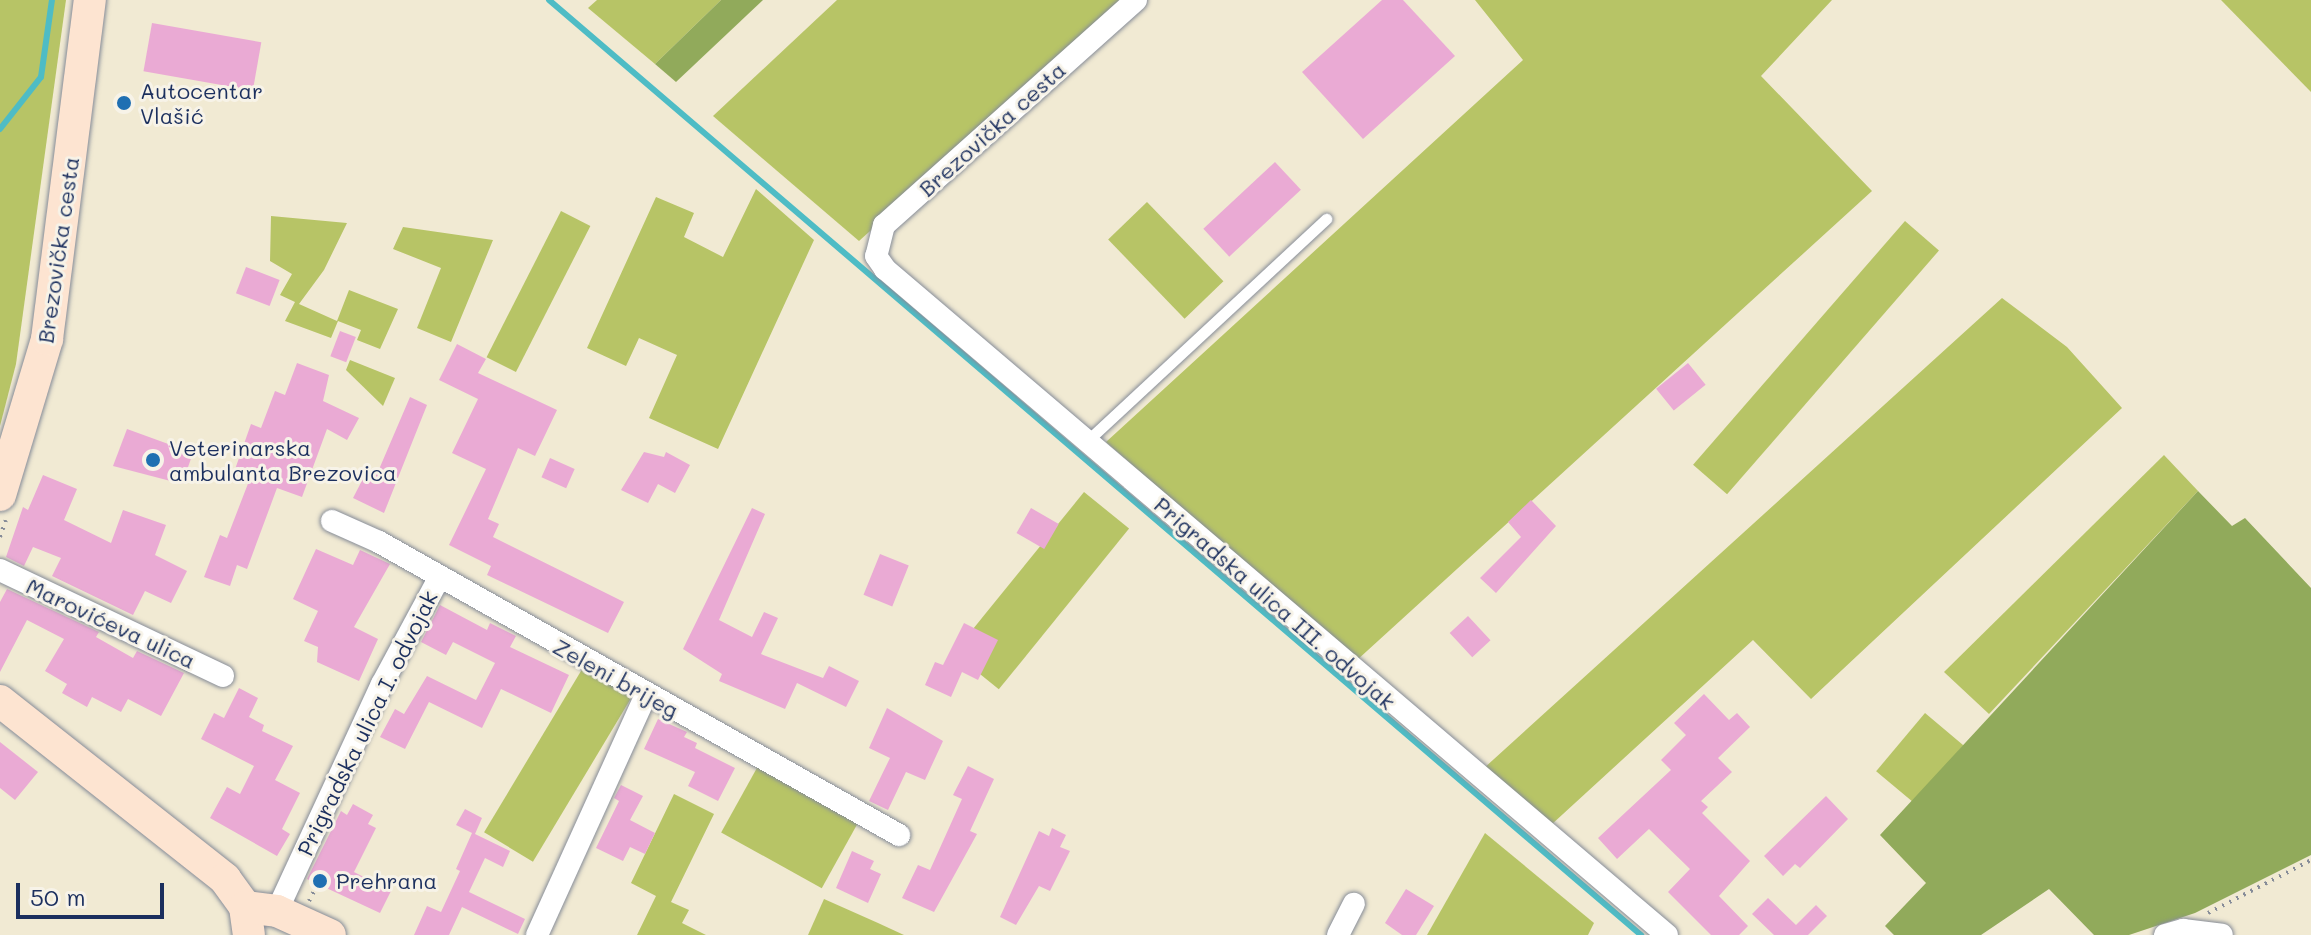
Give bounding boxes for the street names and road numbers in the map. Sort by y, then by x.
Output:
street label: Brezovička cesta [913,56,1071,202]
street label: Brezovička cesta [32,155,84,345]
street label: Prigradska ulica III. odvojak [1149,491,1401,715]
street label: Marovićeva ulica [22,572,200,674]
street label: Prigradska ulica I. odvojak [291,586,443,860]
street label: Zeleni brijeg [549,633,683,723]

